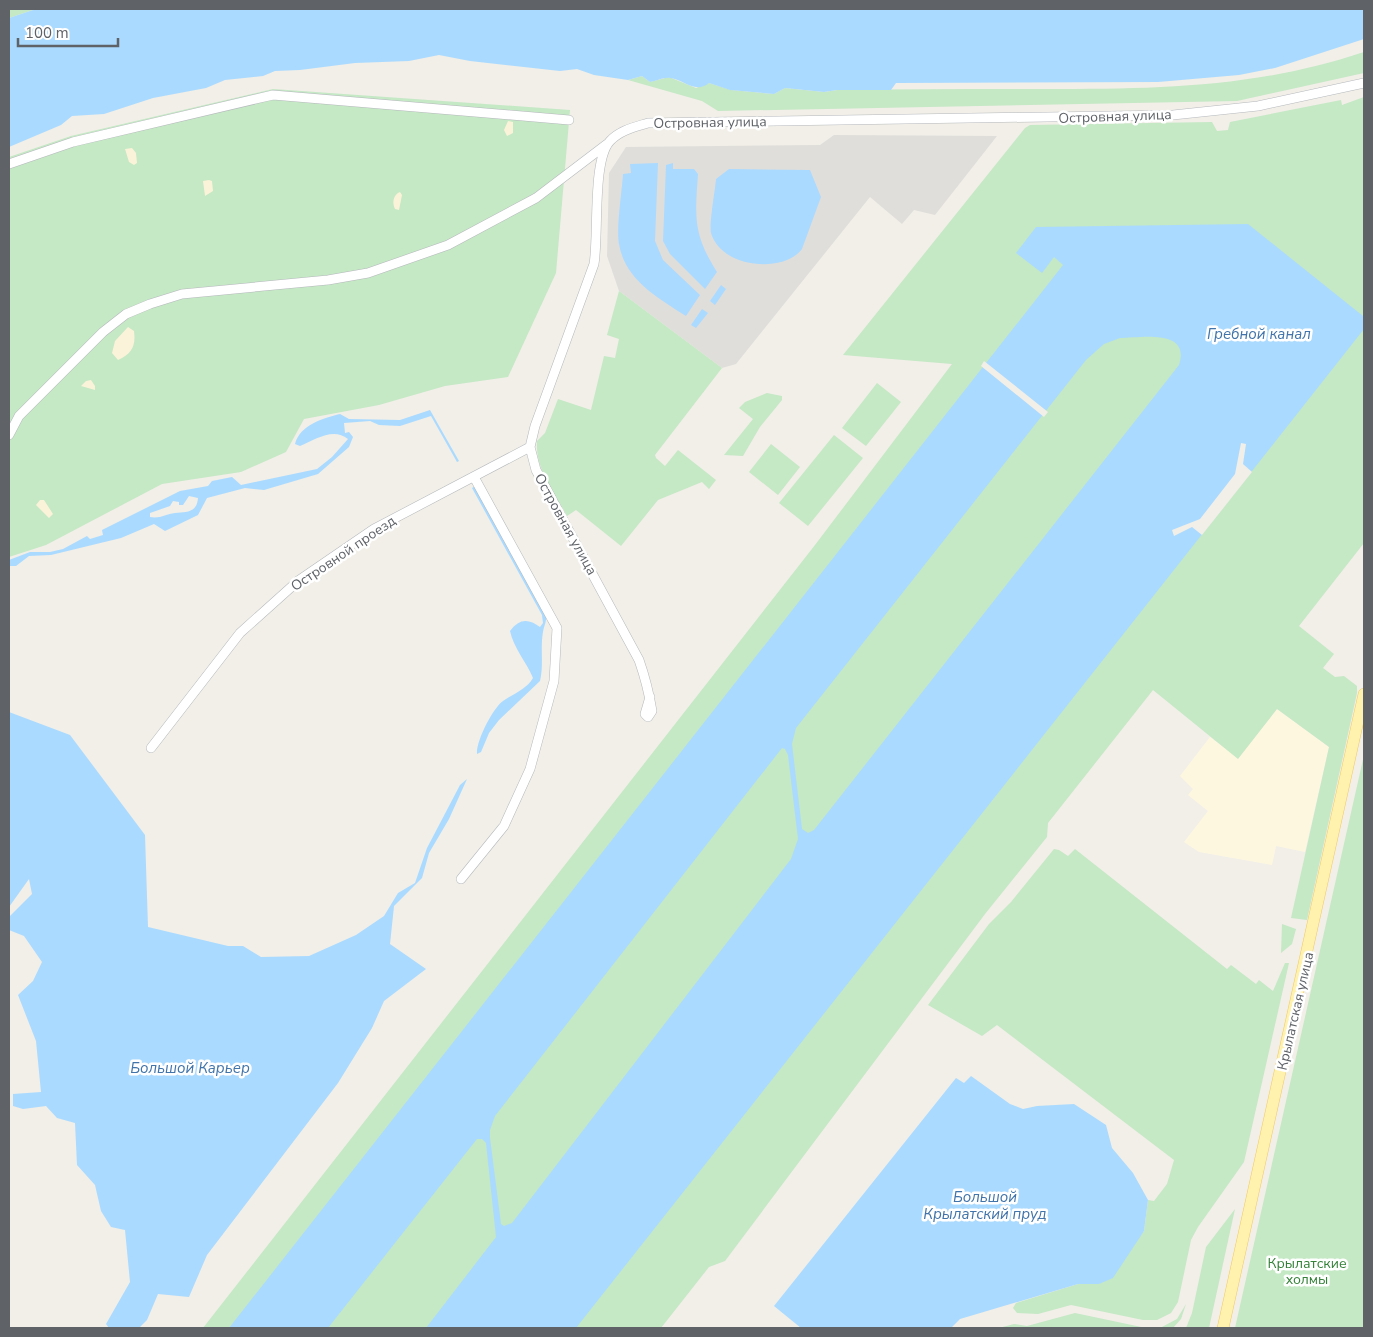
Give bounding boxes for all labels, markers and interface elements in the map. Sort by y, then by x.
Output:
scale bar [18,15,118,47]
text: 100 m [25,23,69,43]
street label: Островная улица [1058,105,1172,128]
street label: Островная улица [653,112,767,133]
water label: Гребной канал [1207,324,1311,344]
street label: Островная улица [530,470,601,578]
street label: Островной проезд [287,511,399,596]
street label: Крылатская улица [1273,950,1318,1072]
water label: Большой Карьер [130,1058,250,1078]
water label: Большой Крылатский пруд [923,1187,1047,1224]
park label: Крылатские холмы [1267,1254,1347,1289]

